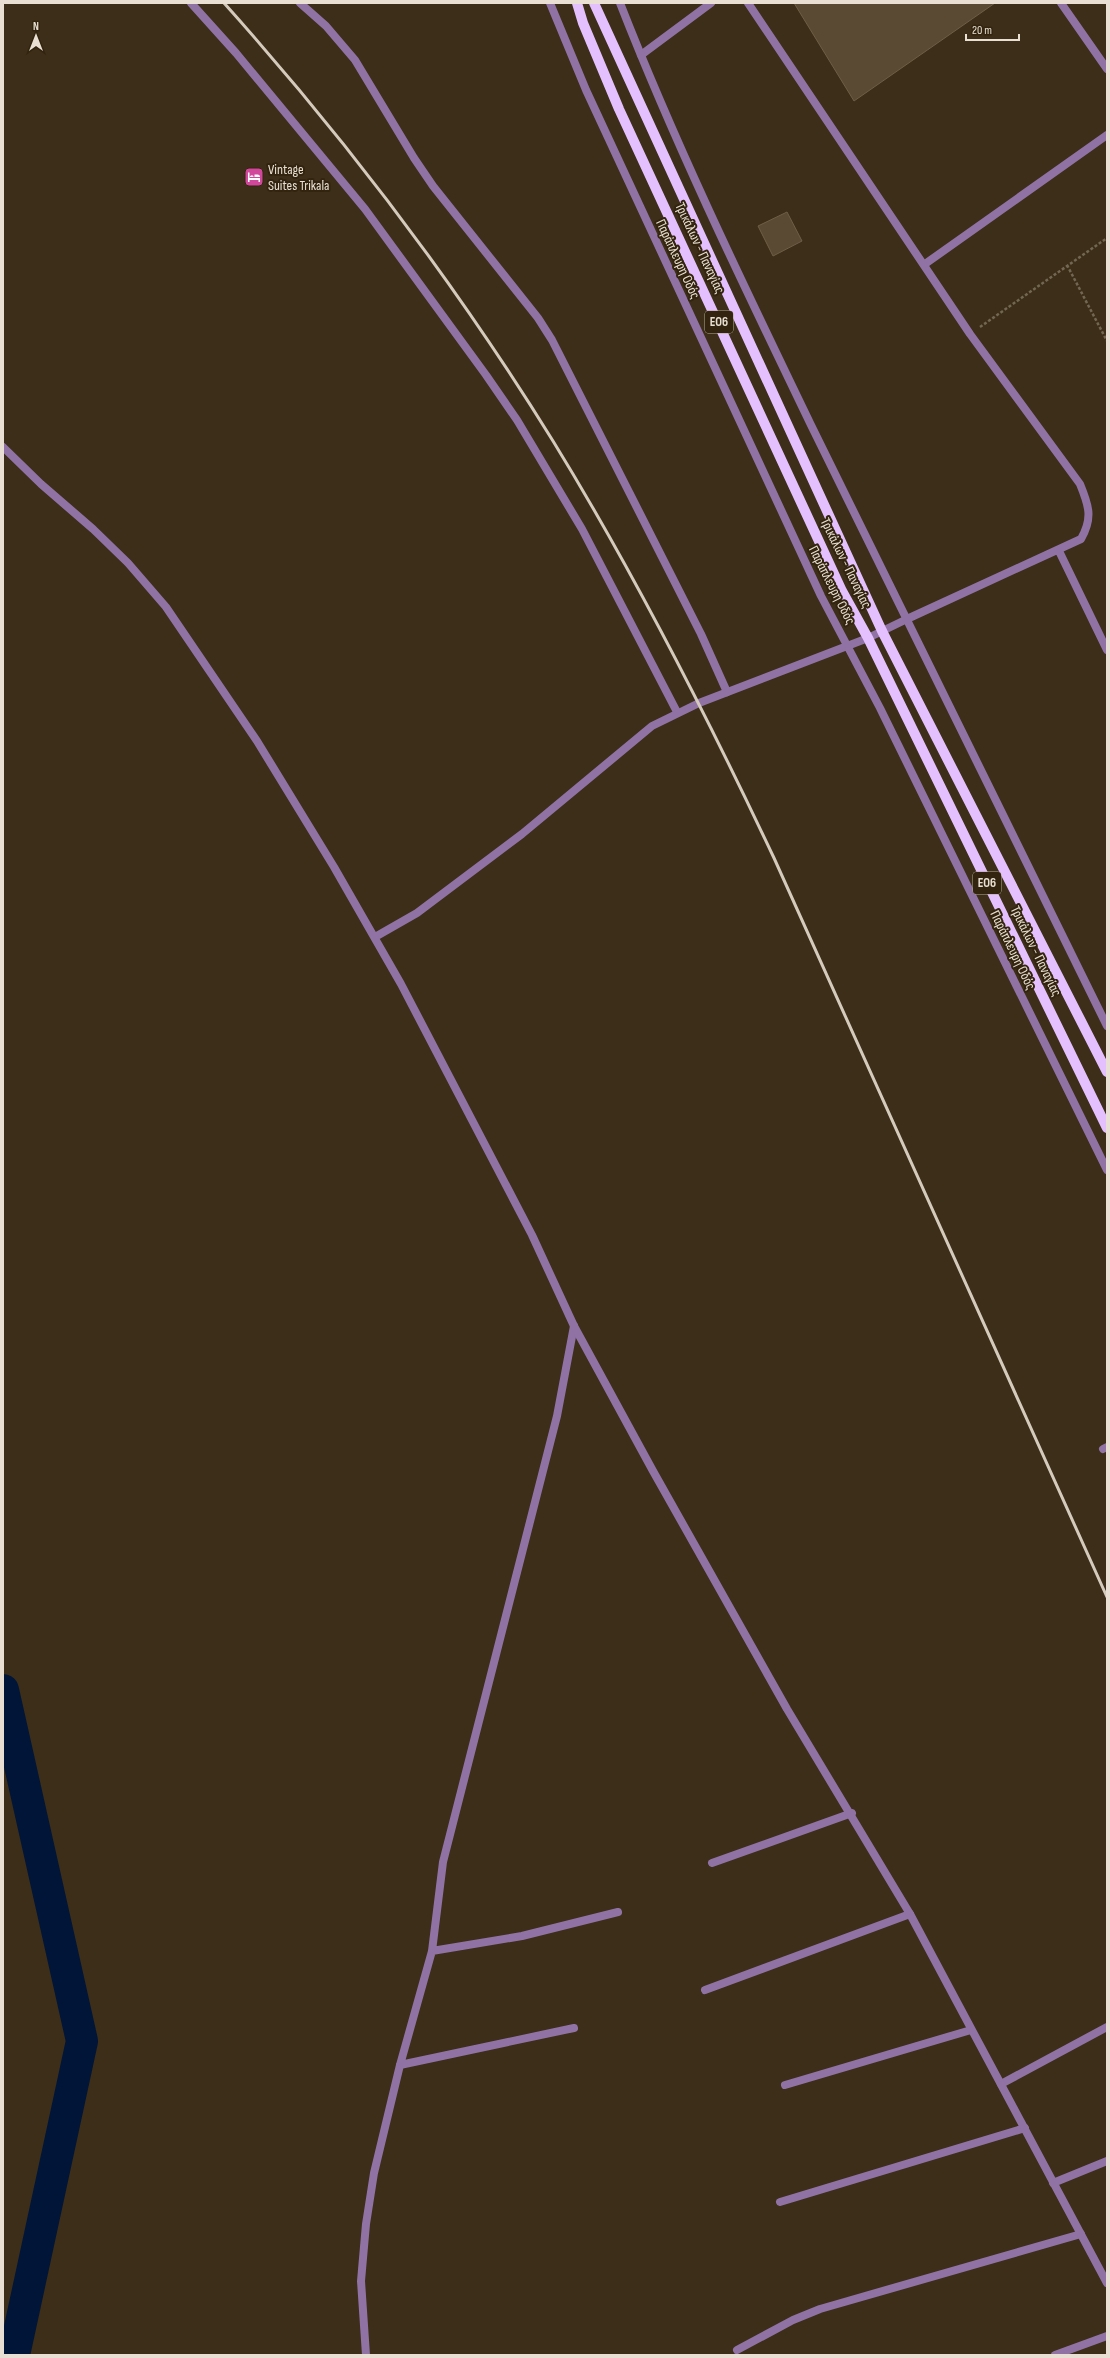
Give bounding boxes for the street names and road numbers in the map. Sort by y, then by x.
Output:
street label: Τρικάλων - Παναγίας [671,200,729,296]
street label: Παράπλευρη Οδός [652,216,704,302]
road number: ΕΟ6 [705,311,733,333]
street label: Τρικάλων - Παναγίας [817,515,875,611]
street label: Παράπλευρη Οδός [805,543,859,627]
road number: ΕΟ6 [973,872,1001,894]
street label: Τρικάλων - Παναγίας [1007,903,1065,999]
street label: Παράπλευρη Οδός [987,908,1039,992]

